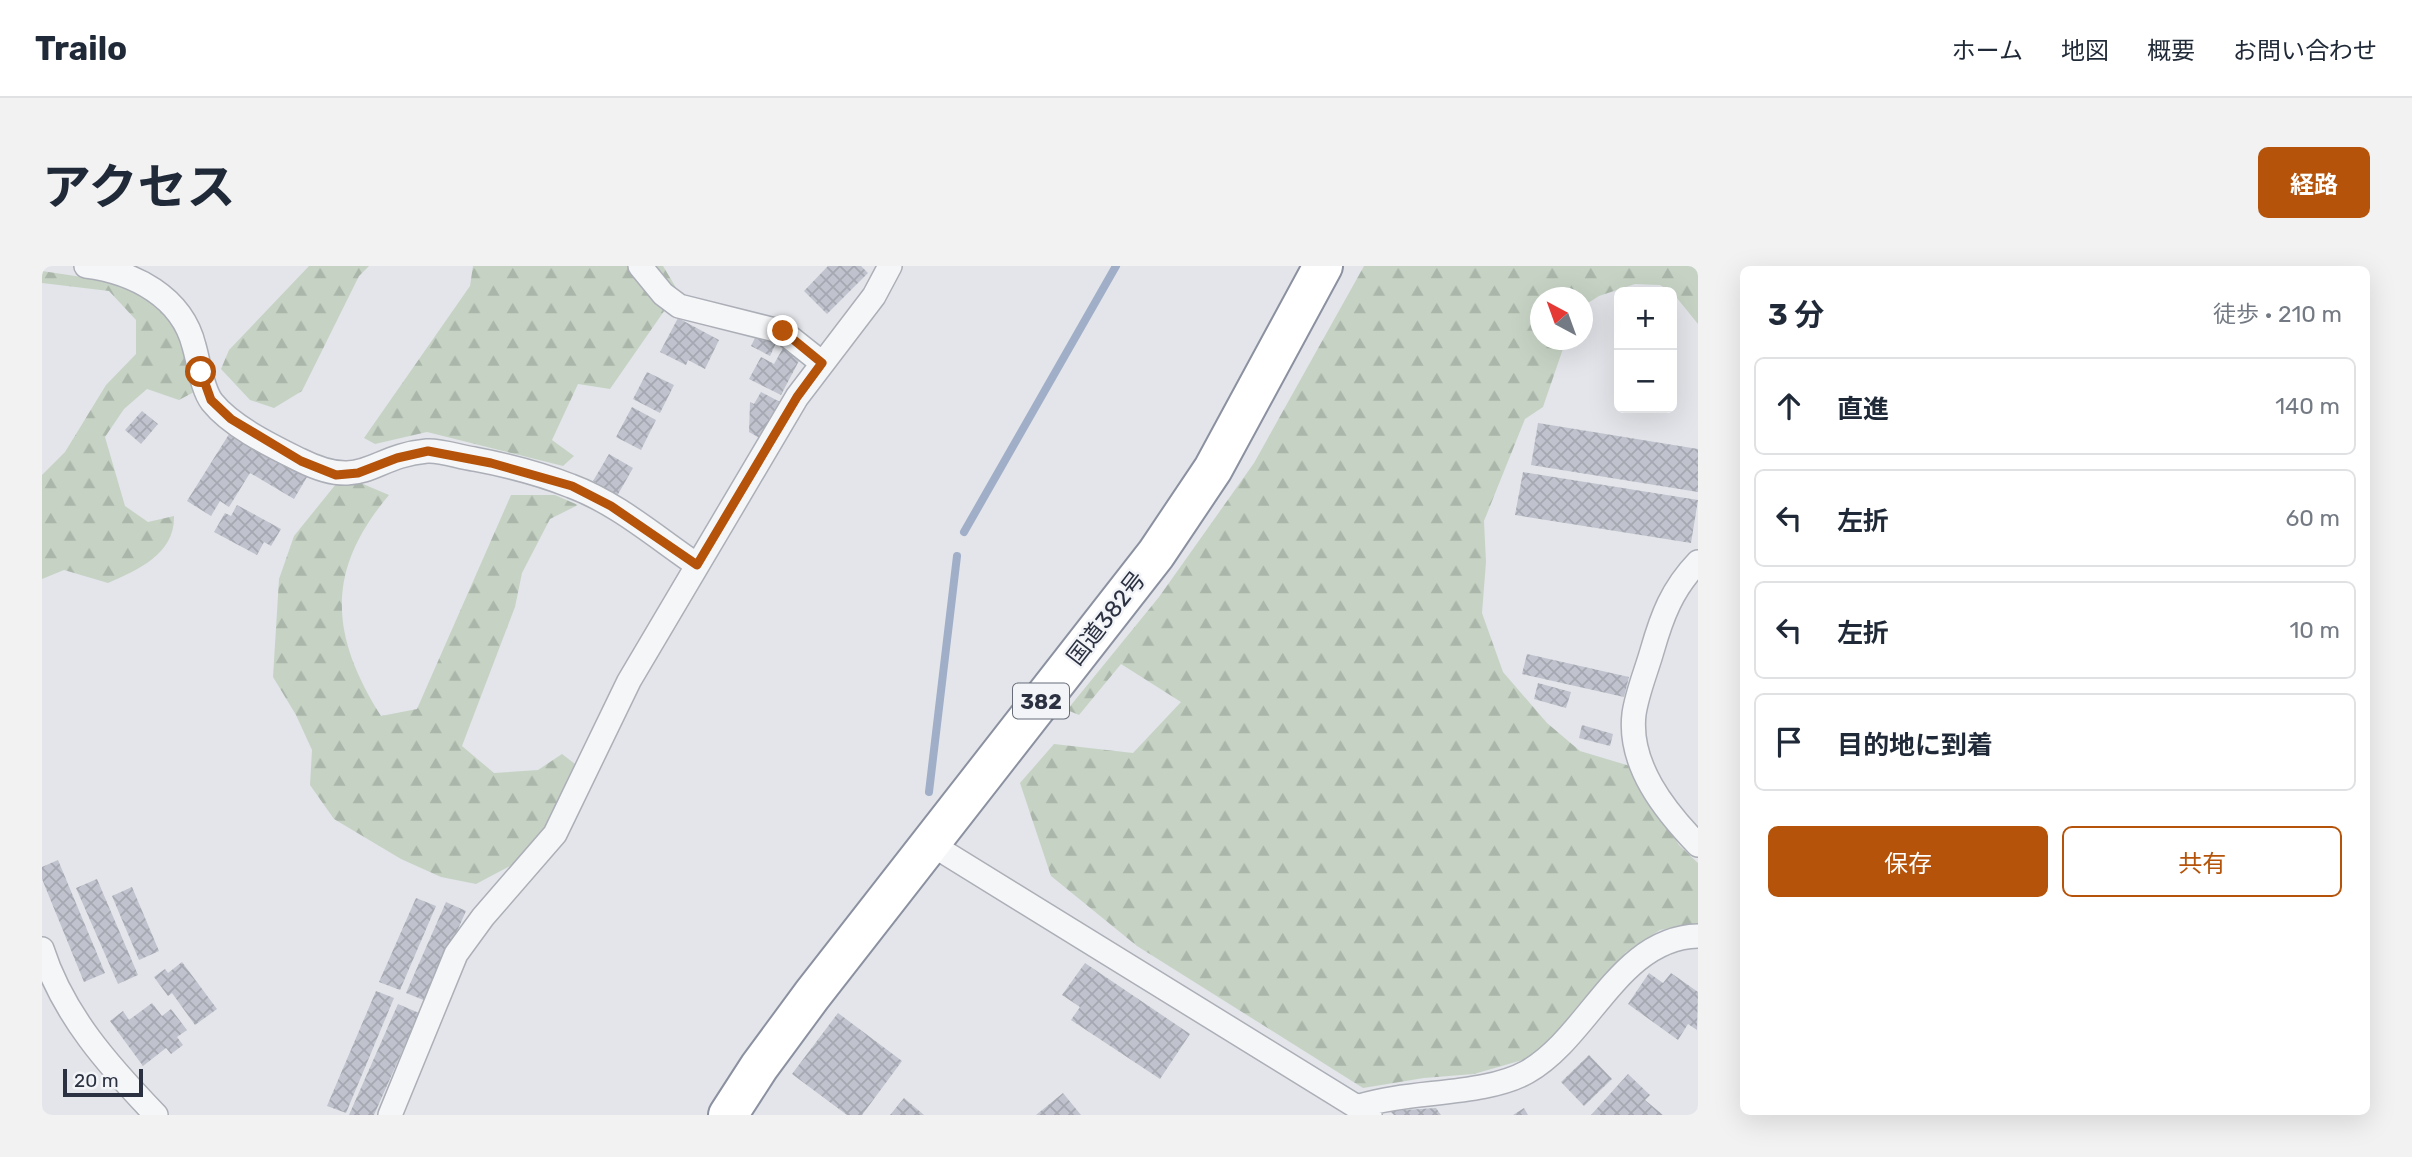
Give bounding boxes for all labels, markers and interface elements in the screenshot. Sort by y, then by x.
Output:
text: Trailo [35,29,127,68]
text: ホーム [1952,37,2023,65]
text: 地図 [2061,37,2109,65]
text: 概要 [2147,37,2195,65]
text: お問い合わせ [2233,37,2377,65]
button: 経路 [2258,147,2370,218]
text: アクセス [42,158,236,216]
north arrow [1530,287,1593,350]
map controls [1614,287,1677,413]
button: + [1614,287,1677,350]
text: 3 分 [1768,297,1824,333]
text: 徒歩 · 210 m [2213,300,2342,328]
route end [767,315,798,346]
button: − [1614,350,1677,413]
route start [185,356,216,387]
icon: ahead [1770,387,1808,425]
text: 140 m [2275,392,2340,420]
text: 直進 [1837,394,1889,425]
icon: left [1770,499,1808,537]
text: 60 m [2285,504,2340,532]
text: 左折 [1837,506,1889,537]
street label: 国道382号 [1061,566,1151,670]
icon: left [1770,611,1808,649]
text: 10 m [2289,616,2340,644]
text: 左折 [1837,618,1889,649]
road number: 382 [1013,684,1069,718]
icon: arrive [1770,723,1808,761]
text: 目的地に到着 [1837,730,1993,761]
button: 保存 [1768,826,2048,897]
button: 共有 [2062,826,2342,897]
scale bar [63,1066,144,1098]
text: 20 m [74,1069,119,1092]

